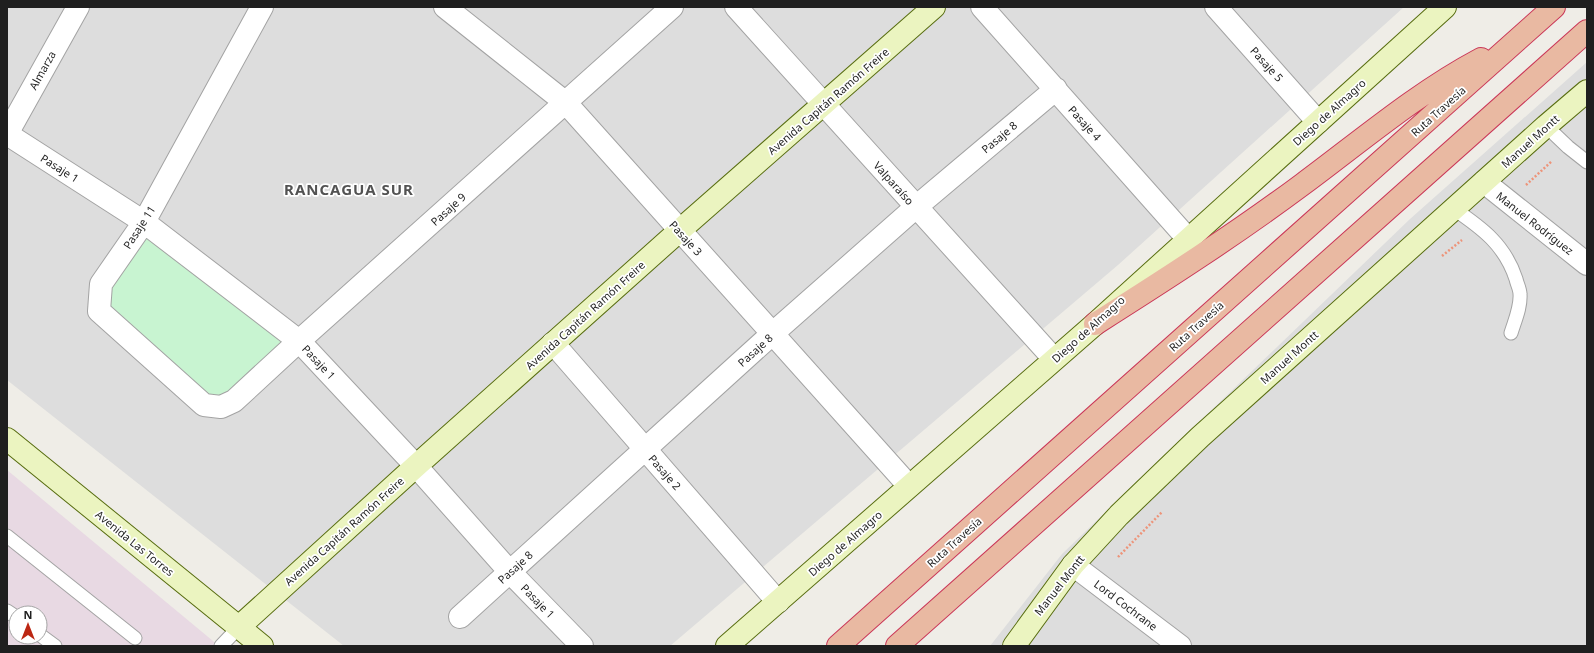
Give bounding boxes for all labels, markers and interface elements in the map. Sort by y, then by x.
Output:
street label: Pasaje 5 [1247,43,1287,85]
street label: Avenida Capitán Ramón Freire [764,44,892,158]
street label: Almarza [25,48,59,92]
street label: Diego de Almagro [1289,75,1369,149]
street label: Ruta Travesía [1407,82,1469,140]
street label: Pasaje 4 [1065,102,1105,144]
street label: Manuel Montt [1498,111,1562,171]
street label: Pasaje 8 [978,118,1020,156]
street label: Pasaje 1 [38,150,82,186]
street label: Valparaíso [870,158,918,208]
district label: RANCAGUA SUR [284,179,414,199]
street label: Manuel Rodríguez [1493,188,1577,258]
street label: Pasaje 9 [427,189,469,229]
street label: Pasaje 11 [119,202,159,252]
street label: Pasaje 3 [666,217,706,259]
street label: Avenida Capitán Ramón Freire [522,257,648,373]
street label: Diego de Almagro [1048,292,1128,366]
street label: Ruta Travesía [1165,297,1227,355]
street label: Manuel Montt [1257,327,1321,387]
street label: Pasaje 8 [734,330,776,370]
street label: Pasaje 1 [299,341,339,383]
street label: Pasaje 2 [645,451,685,493]
street label: Avenida Capitán Ramón Freire [281,473,407,589]
street label: Avenida Las Torres [93,507,177,579]
street label: Diego de Almagro [805,507,885,579]
street label: Ruta Travesía [923,513,985,571]
street label: Pasaje 8 [494,547,536,587]
street label: Manuel Montt [1031,552,1087,618]
street label: Lord Cochrane [1091,576,1161,634]
street label: Pasaje 1 [518,581,558,621]
north arrow [8,605,48,645]
text: N [24,607,32,622]

